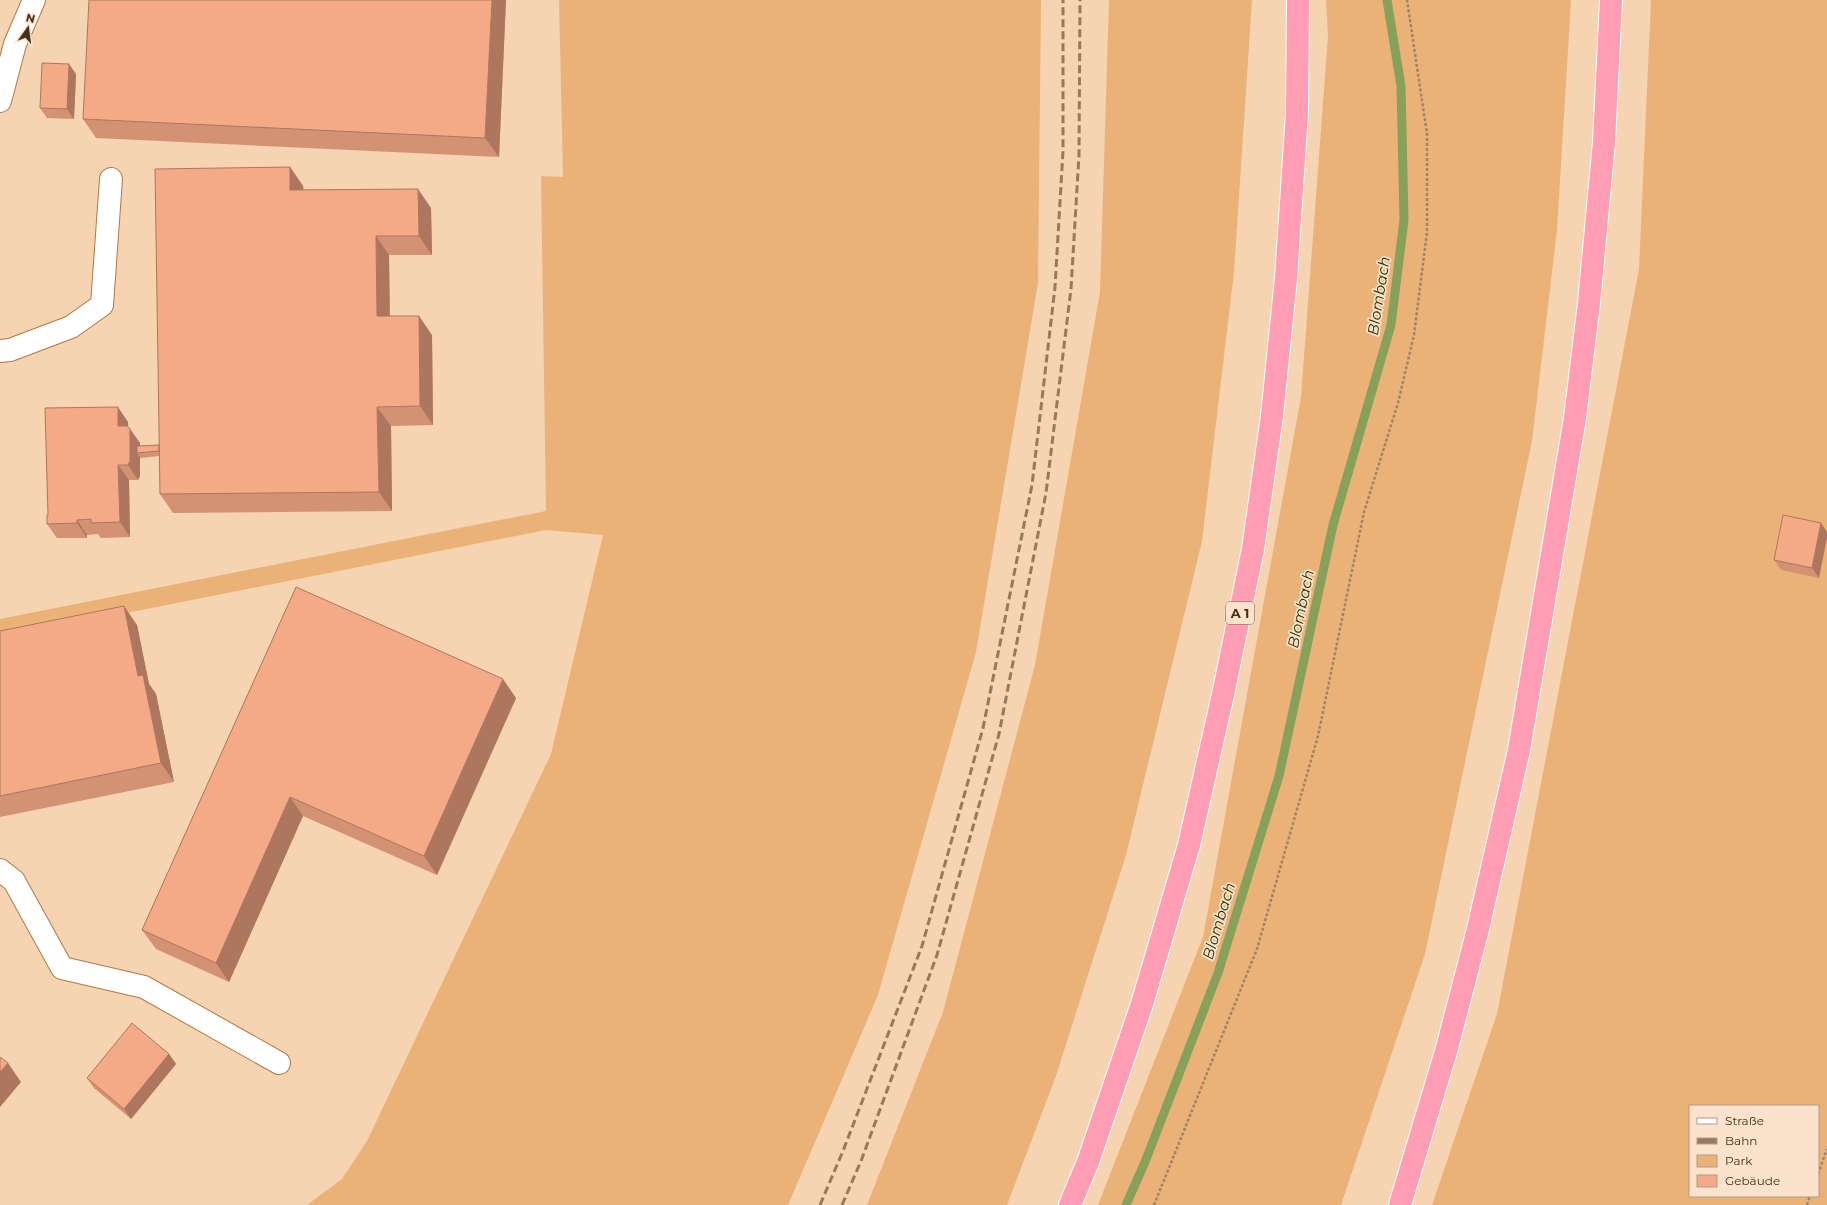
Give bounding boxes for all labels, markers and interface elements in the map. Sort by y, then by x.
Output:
north arrow [8,8,48,48]
text: N [24,10,36,26]
water label: Blombach [1363,255,1394,337]
water label: Blombach [1283,568,1318,650]
road number: A 1 [1226,602,1254,624]
water label: Blombach [1198,880,1239,962]
legend [1689,1105,1819,1197]
text: Straße [1725,1113,1764,1128]
text: Bahn [1725,1133,1757,1148]
text: Park [1725,1153,1753,1168]
text: Gebäude [1725,1173,1780,1188]

